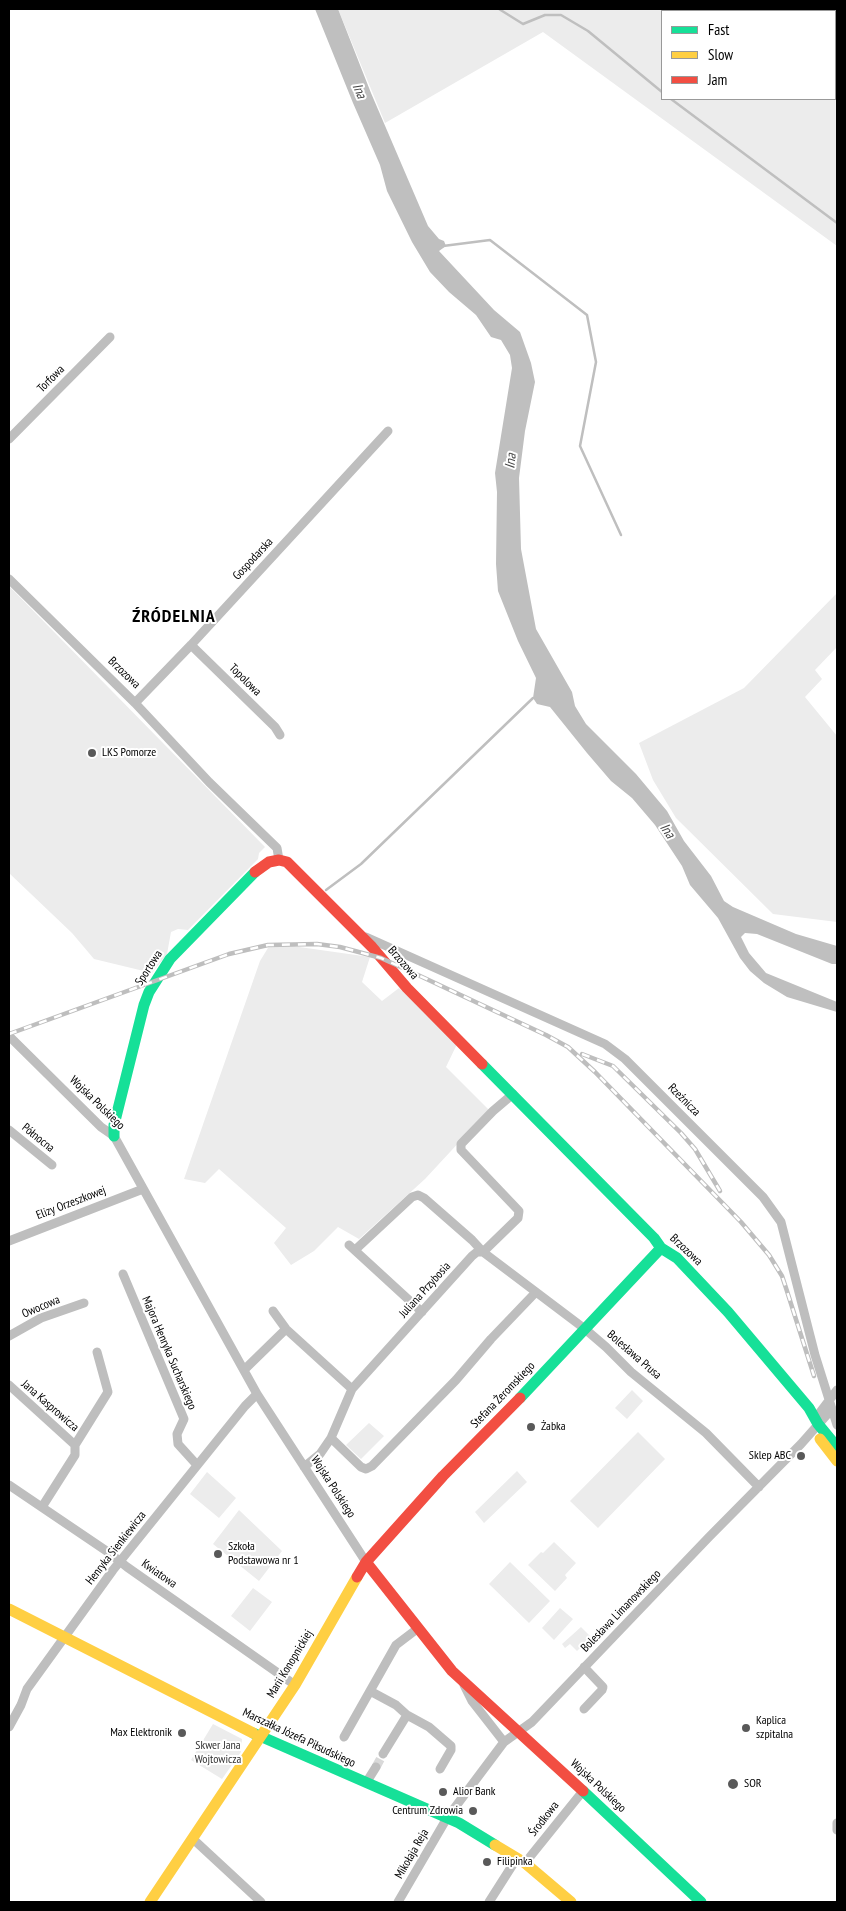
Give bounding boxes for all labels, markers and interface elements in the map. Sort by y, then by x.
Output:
legend [661,10,836,100]
text: Fast [708,20,729,39]
text: Slow [708,45,733,64]
text: Jam [708,70,727,89]
water label: Ina [348,81,370,101]
street label: Torfowa [34,362,68,396]
water label: Ina [502,453,520,469]
street label: Gospodarska [230,535,276,583]
district label: ŹRÓDELNIA [131,606,217,628]
street label: Brzozowa [105,654,143,692]
street label: Topolowa [226,661,264,699]
place label: LKS Pomorze [102,746,156,760]
marker: LKS Pomorze [86,747,98,759]
water label: Ina [656,820,678,842]
street label: Brzozowa [385,943,421,983]
street label: Sportowa [132,948,166,988]
street label: Wojska Polskiego [66,1073,128,1133]
street label: Rzeźnicza [665,1081,703,1119]
street label: Północna [19,1120,57,1156]
street label: Elizy Orzeszkowej [34,1183,108,1223]
street label: Brzozowa [667,1231,705,1269]
street label: Juliana Przybosia [396,1259,454,1321]
street label: Owocowa [20,1293,62,1321]
street label: Majora Henryka Sucharskiego [139,1294,199,1412]
street label: Bolesława Prusa [604,1328,664,1382]
street label: Stefana Żeromskiego [468,1359,538,1431]
street label: Jana Kasprowicza [18,1377,82,1435]
place label: Żabka [541,1420,566,1434]
marker: Żabka [525,1421,537,1433]
place label: Sklep ABC [749,1449,791,1463]
marker: Sklep ABC [795,1450,807,1462]
street label: Wojska Polskiego [308,1453,358,1521]
street label: Henryka Sienkiewicza [83,1508,149,1588]
place label: Szkoła Podstawowa nr 1 [228,1540,299,1568]
marker: Szkoła Podstawowa nr 1 [212,1548,224,1560]
street label: Kwiatowa [138,1557,180,1591]
street label: Bolesława Limanowskiego [578,1567,664,1655]
street label: Marii Konopnickiej [264,1627,316,1701]
street label: Marszałka Józefa Piłsudskiego [240,1705,358,1771]
place label: Kaplica szpitalna [756,1714,793,1742]
marker: Kaplica szpitalna [740,1722,752,1734]
place label: Max Elektronik [110,1726,172,1740]
marker: Max Elektronik [176,1727,188,1739]
park label: Skwer Jana Wojtowicza [195,1739,241,1767]
street label: Wojska Polskiego [567,1757,629,1815]
marker: SOR [726,1777,740,1791]
place label: SOR [744,1777,761,1791]
place label: Alior Bank [453,1785,495,1799]
marker: Alior Bank [437,1786,449,1798]
street label: Środkowa [526,1799,562,1839]
place label: Centrum Zdrowia [392,1804,463,1818]
marker: Centrum Zdrowia [467,1805,479,1817]
street label: Mikołaja Reja [392,1827,432,1881]
place label: Filipinka [497,1855,533,1869]
marker: Filipinka [481,1856,493,1868]

